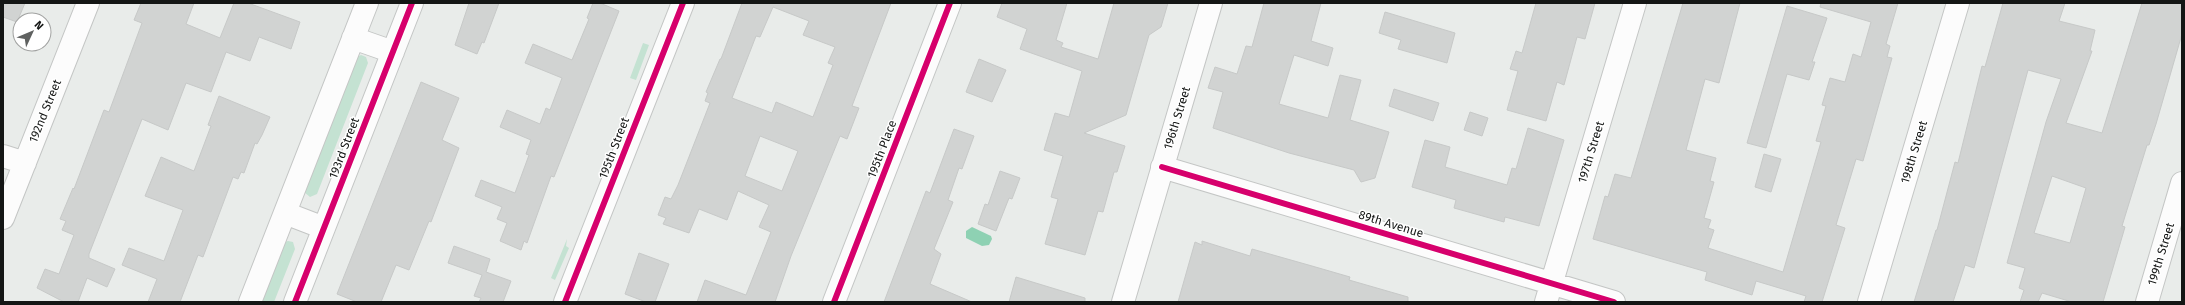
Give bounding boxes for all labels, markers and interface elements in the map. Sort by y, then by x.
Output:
north arrow [12,12,52,52]
text: N [32,18,46,33]
street label: 192nd Street [26,77,64,145]
street label: 196th Street [1161,84,1193,151]
street label: 193rd Street [326,115,362,181]
street label: 195th Street [596,115,632,181]
street label: 195th Place [865,118,899,180]
street label: 198th Street [1898,118,1930,185]
street label: 197th Street [1575,119,1607,185]
street label: 89th Avenue [1357,207,1425,241]
street label: 199th Street [2145,220,2177,287]

